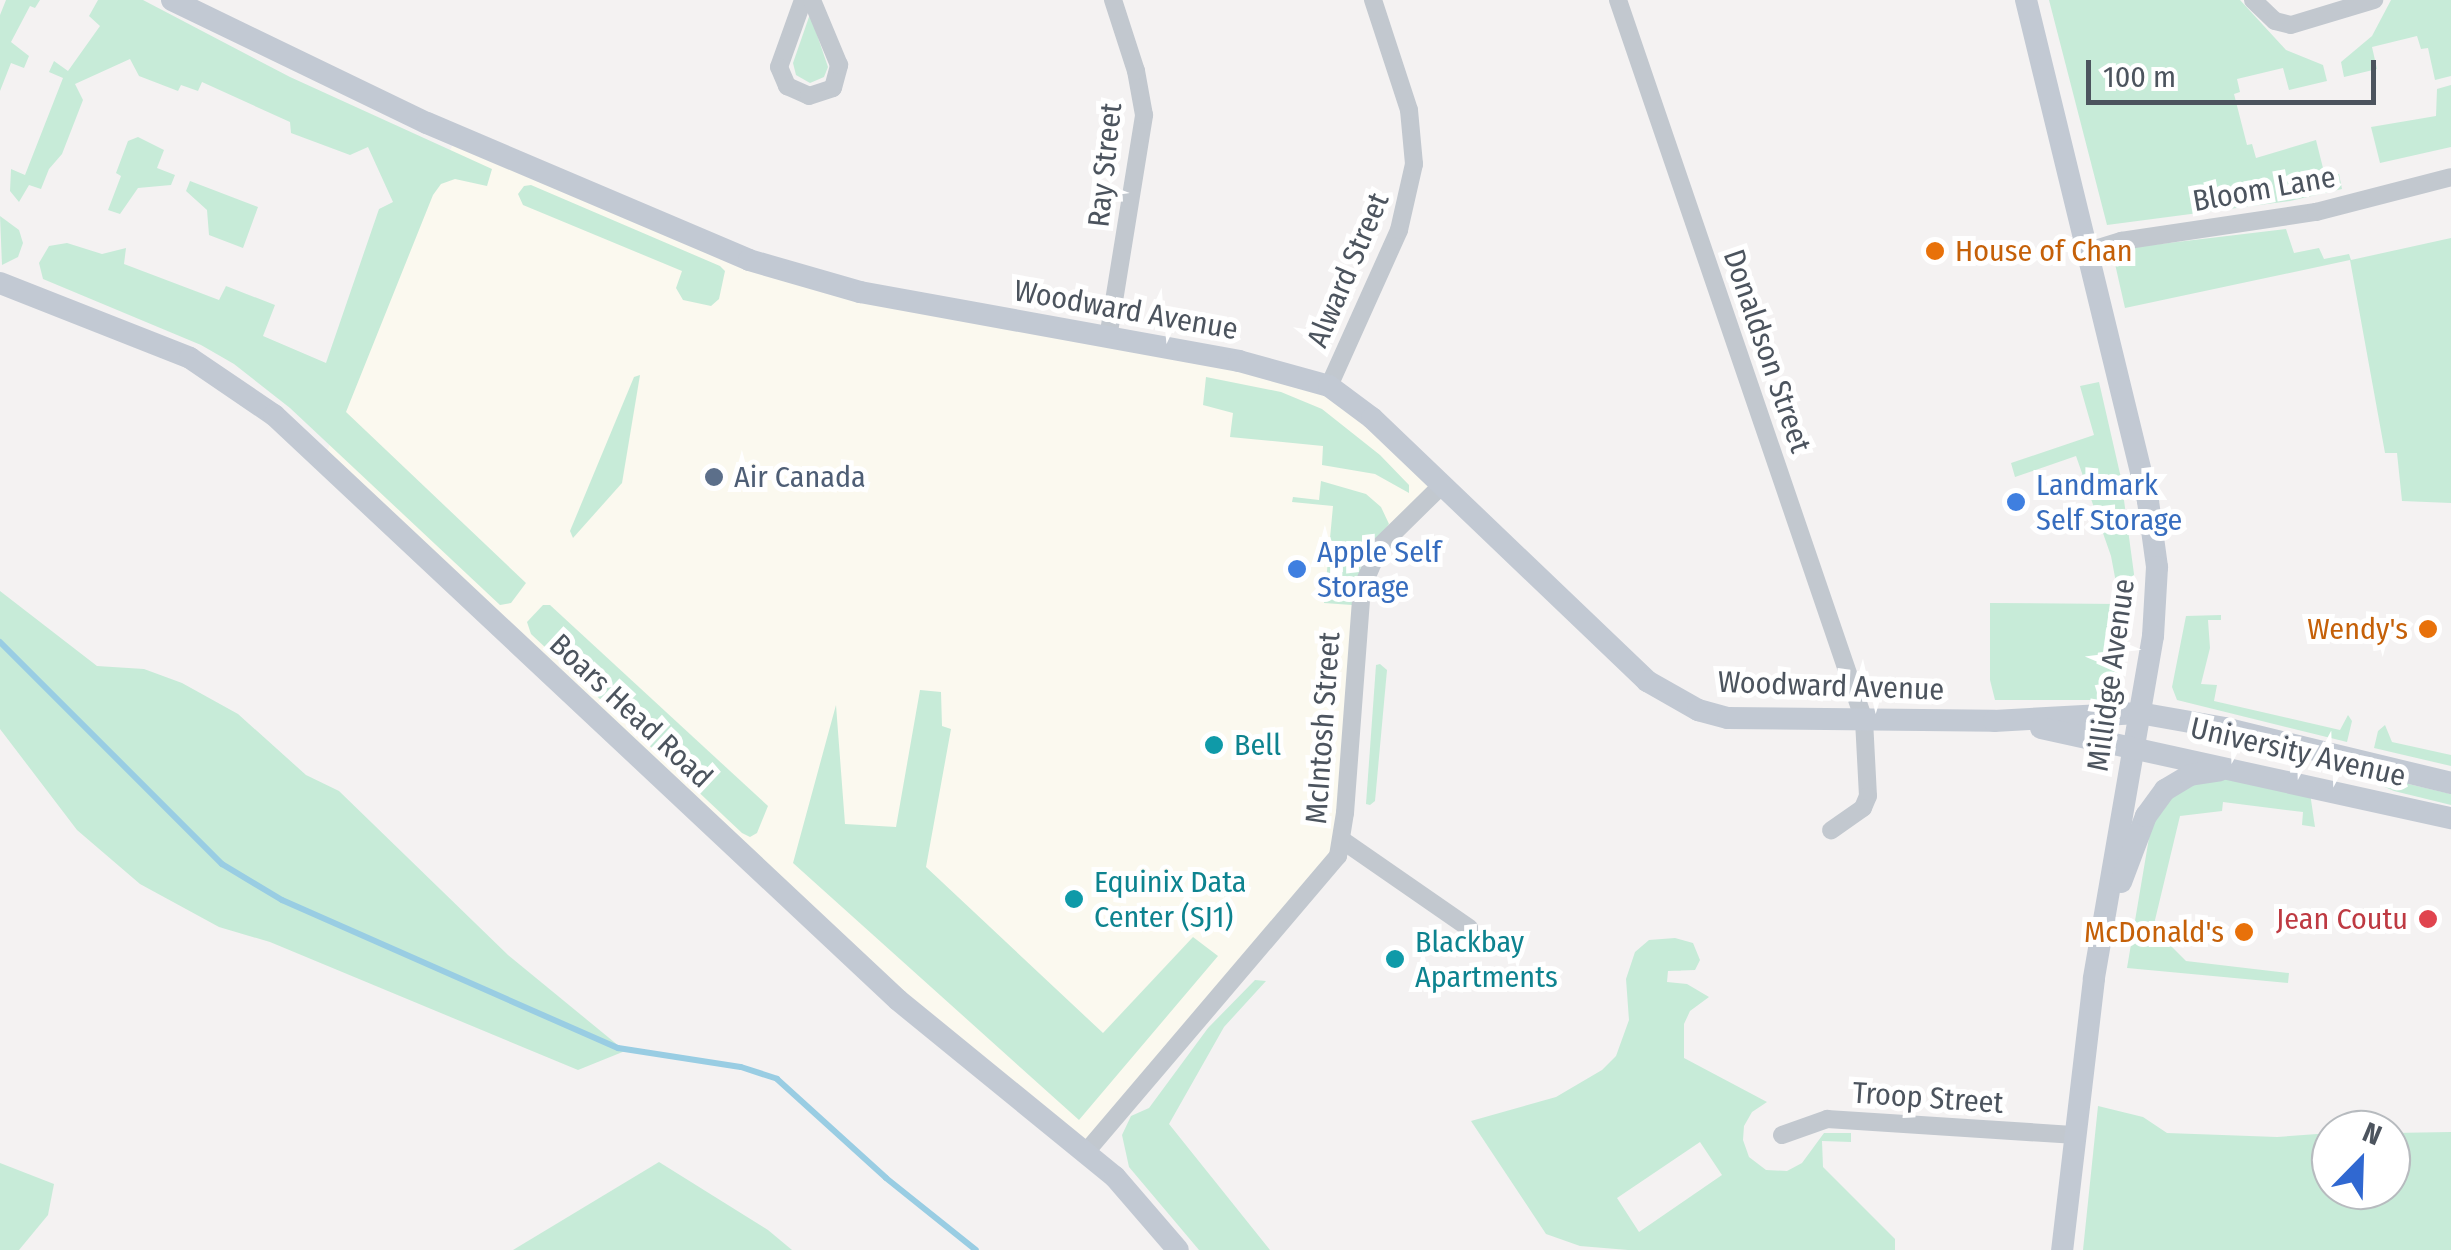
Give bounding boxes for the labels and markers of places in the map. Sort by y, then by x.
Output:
place label: House of Chan [1955,233,2133,269]
marker: House of Chan [1924,240,1946,262]
place label: Air Canada [734,459,866,495]
marker: Air Canada [703,466,725,488]
place label: Landmark Self Storage [2036,467,2182,538]
marker: Landmark Self Storage [2005,491,2027,513]
place label: Apple Self Storage [1317,534,1441,604]
marker: Apple Self Storage [1286,558,1308,580]
place label: Wendy's [2307,611,2408,647]
marker: Wendy's [2417,618,2439,640]
place label: Bell [1234,727,1281,763]
marker: Bell [1203,734,1225,756]
place label: Equinix Data Center (SJ1) [1094,864,1246,934]
marker: Equinix Data Center (SJ1) [1063,888,1085,910]
place label: Jean Coutu [2276,901,2408,937]
marker: Jean Coutu [2417,908,2439,930]
place label: McDonald's [2084,914,2224,950]
marker: McDonald's [2233,921,2255,943]
place label: Blackbay Apartments [1415,924,1558,994]
marker: Blackbay Apartments [1384,948,1406,970]

